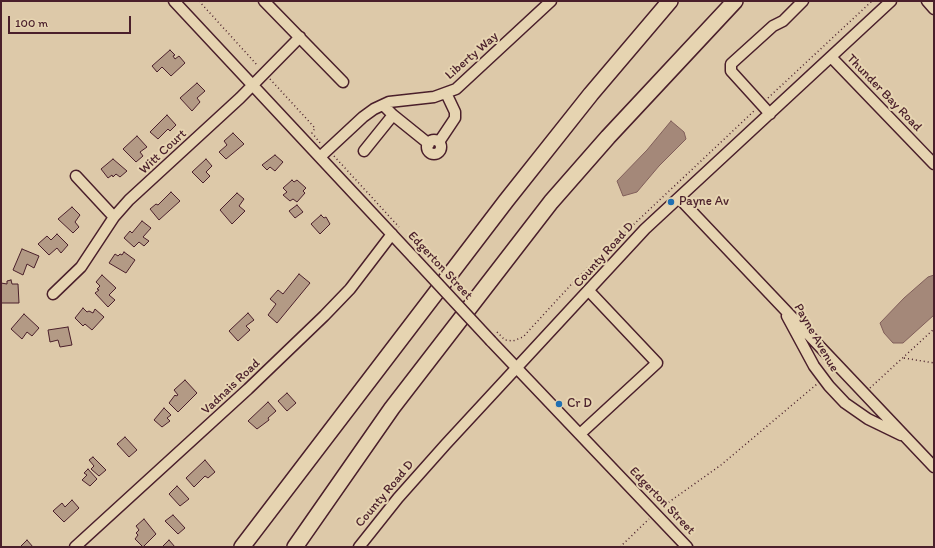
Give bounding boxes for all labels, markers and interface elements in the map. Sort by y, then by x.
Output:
scale bar [10,8,133,34]
text: 100 m [15,16,48,30]
street label: Liberty Way [442,29,502,83]
street label: Thunder Bay Road [843,51,925,135]
street label: Witt Court [136,126,190,178]
place label: Payne Av [679,194,729,210]
marker: Payne Av [666,197,676,207]
street label: County Road D [570,219,638,291]
street label: Edgerton Street [404,228,476,304]
street label: Payne Avenue [790,301,842,375]
street label: Vadnais Road [198,356,264,418]
place label: Cr D [567,396,592,412]
marker: Cr D [554,399,564,409]
street label: County Road D [352,457,418,531]
street label: Edgerton Street [626,464,698,538]

